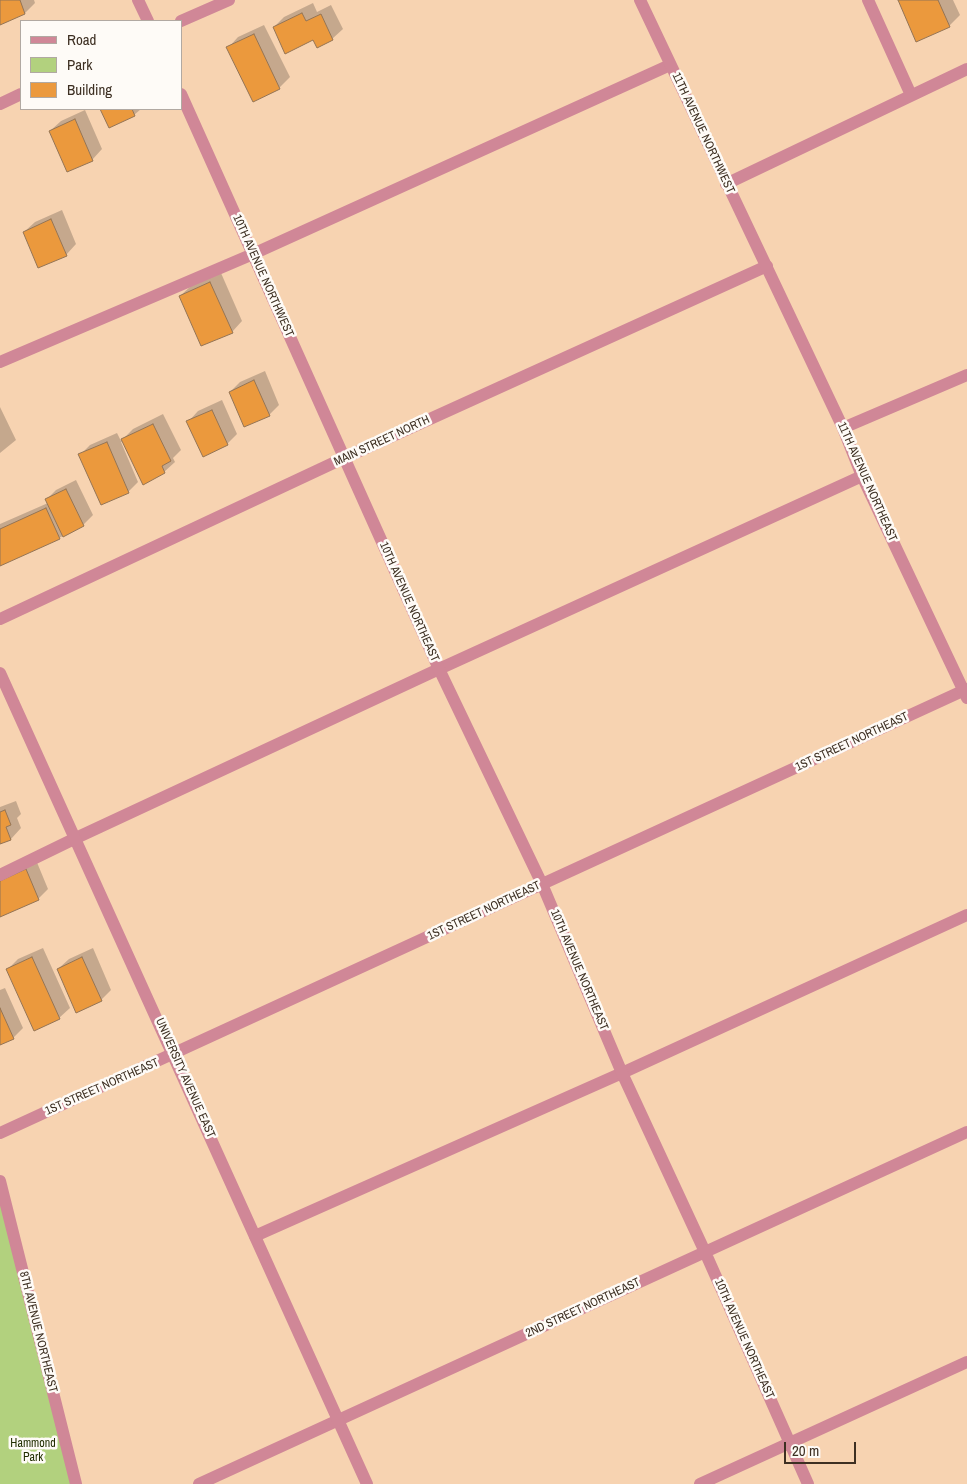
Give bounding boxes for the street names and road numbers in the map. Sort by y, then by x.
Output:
street label: 11TH AVENUE NORTHWEST [669,70,737,196]
street label: 10TH AVENUE NORTHWEST [229,213,297,339]
street label: MAIN STREET NORTH [332,413,432,469]
street label: 11TH AVENUE NORTHEAST [834,420,900,544]
street label: 10TH AVENUE NORTHEAST [376,540,442,664]
street label: 1ST STREET NORTHEAST [793,710,911,774]
street label: 1ST STREET NORTHEAST [425,879,543,943]
street label: 10TH AVENUE NORTHEAST [547,907,611,1033]
street label: UNIVERSITY AVENUE EAST [152,1016,218,1140]
street label: 1ST STREET NORTHEAST [43,1055,161,1119]
street label: 8TH AVENUE NORTHEAST [16,1270,60,1394]
street label: 2ND STREET NORTHEAST [524,1275,642,1341]
street label: 10TH AVENUE NORTHEAST [711,1277,777,1401]

